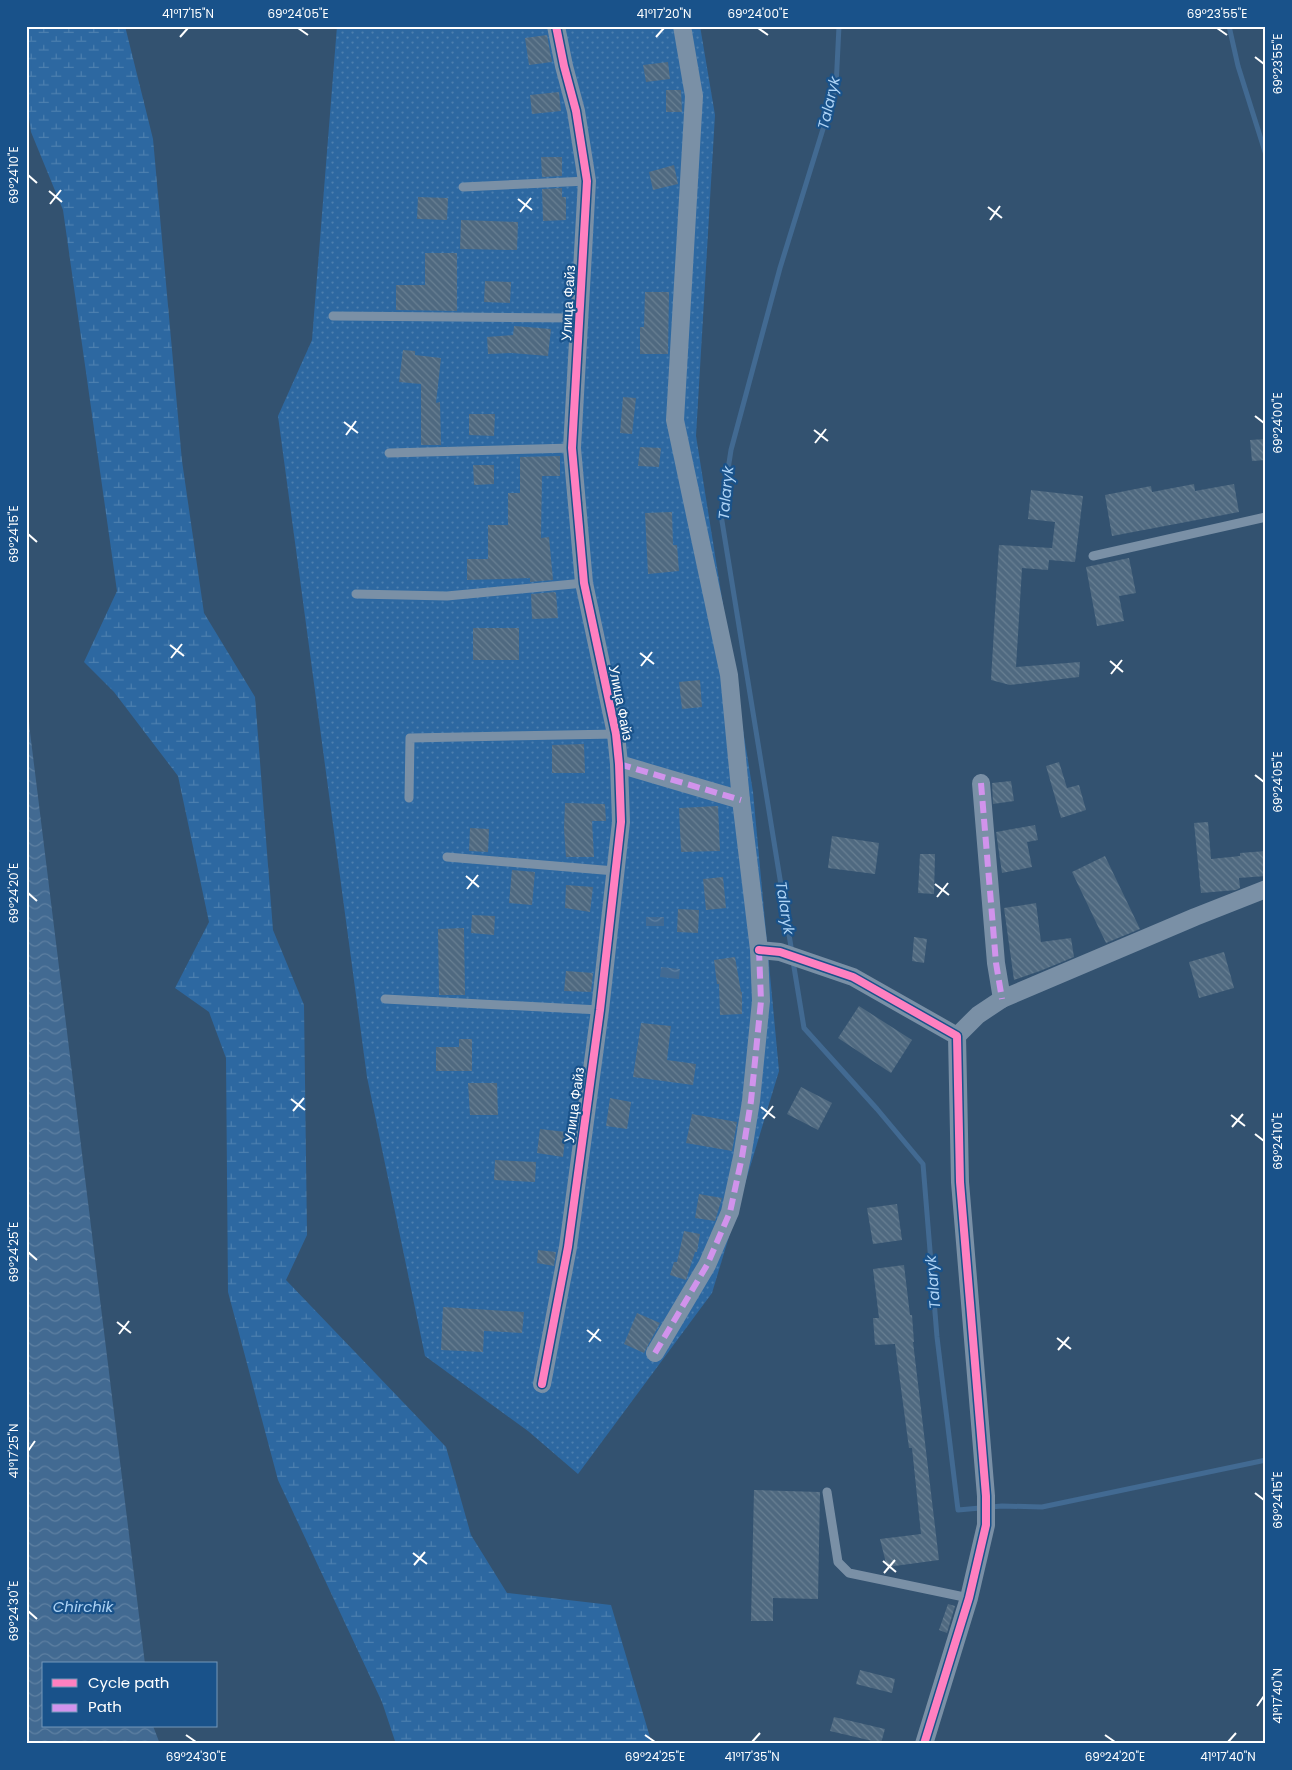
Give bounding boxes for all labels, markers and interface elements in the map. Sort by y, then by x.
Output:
text: 41°17'15"N [162,5,214,22]
text: 69°24'05"E [267,5,329,22]
text: 41°17'20"N [637,5,692,22]
text: 69°24'00"E [727,5,789,22]
text: 69°23'55"E [1187,5,1247,22]
text: 69°23'55"E [1269,34,1286,94]
water label: Talaryk [812,73,845,131]
text: 69°24'10"E [5,146,22,204]
street label: Улица Файз [556,264,580,342]
text: 69°24'00"E [1269,392,1286,454]
water label: Talaryk [713,464,738,521]
text: 69°24'15"E [5,505,22,563]
street label: Улица Файз [604,664,638,742]
text: 69°24'05"E [1269,751,1286,813]
text: 69°24'20"E [5,863,22,923]
water label: Talaryk [771,880,800,937]
street label: Улица Файз [559,1066,589,1144]
text: 69°24'10"E [1269,1112,1286,1170]
text: 69°24'25"E [5,1222,22,1282]
water label: Talaryk [920,1253,945,1310]
text: 41°17'25"N [5,1424,22,1479]
text: 69°24'15"E [1269,1471,1286,1529]
text: 69°24'30"E [5,1581,22,1641]
water label: Chirchik [53,1596,115,1617]
legend [42,1662,218,1728]
text: 41°17'40"N [1269,1668,1286,1724]
text: Cycle path [88,1672,169,1693]
text: Path [88,1696,122,1717]
text: 69°24'30"E [166,1748,226,1765]
text: 69°24'25"E [625,1748,685,1765]
text: 41°17'35"N [724,1748,780,1765]
text: 69°24'20"E [1085,1748,1145,1765]
text: 41°17'40"N [1200,1748,1256,1765]

